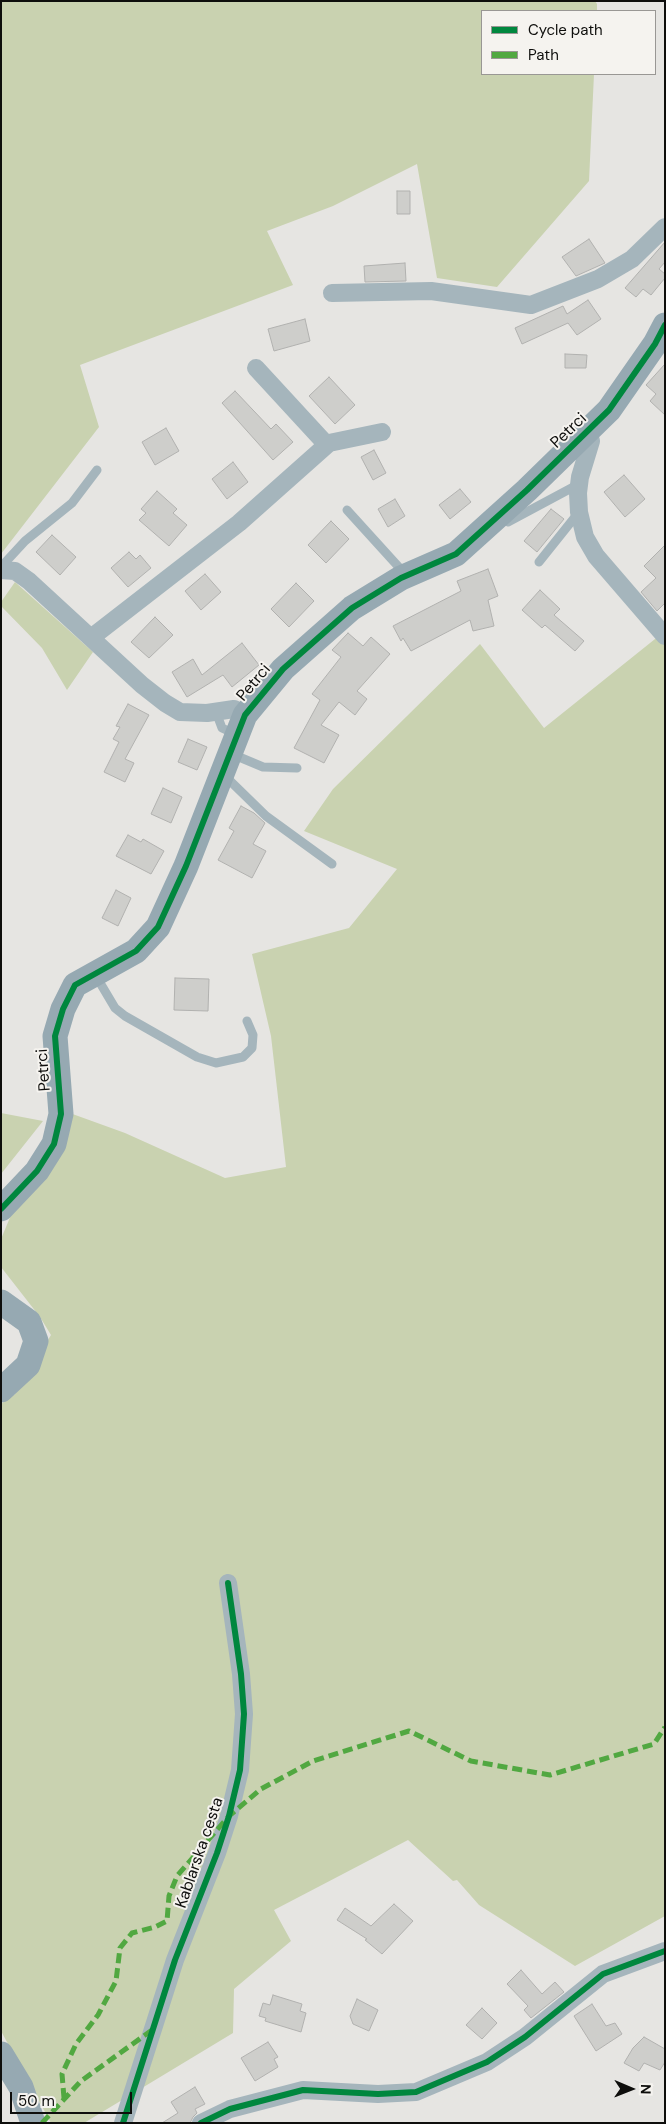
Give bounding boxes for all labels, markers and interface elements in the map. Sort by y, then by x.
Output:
legend [481,10,656,75]
text: Cycle path [528,20,603,40]
text: Path [528,45,559,65]
street label: Petrci [547,409,591,453]
street label: Petrci [233,661,275,705]
street label: Petrci [33,1048,55,1092]
street label: Kablarska cesta [172,1795,228,1911]
north arrow [606,2064,656,2114]
scale bar [12,2082,135,2114]
text: N [637,2084,655,2095]
text: 50 m [18,2091,55,2111]

